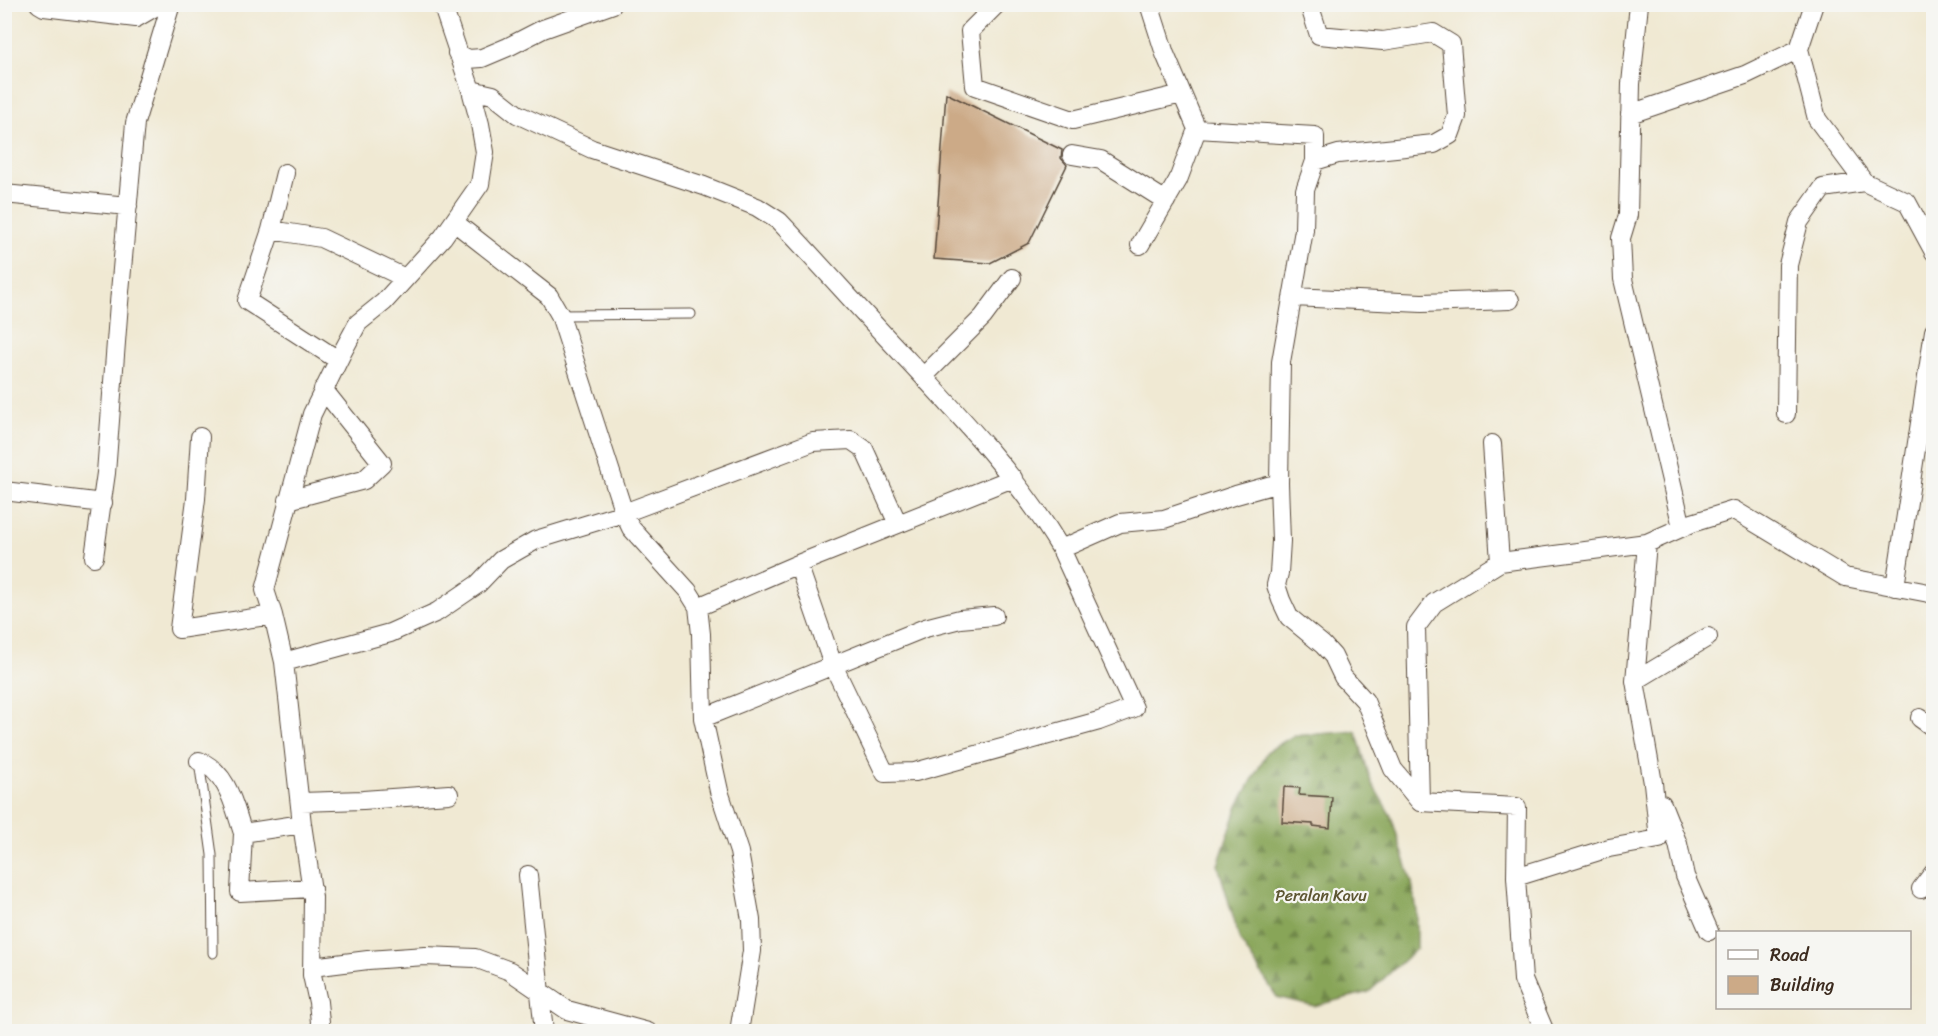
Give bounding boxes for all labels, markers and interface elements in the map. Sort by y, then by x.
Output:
park label: Peralan Kavu [1275,881,1367,910]
legend [1716,931,1911,1009]
text: Road [1770,939,1810,971]
text: Building [1770,969,1834,1001]

